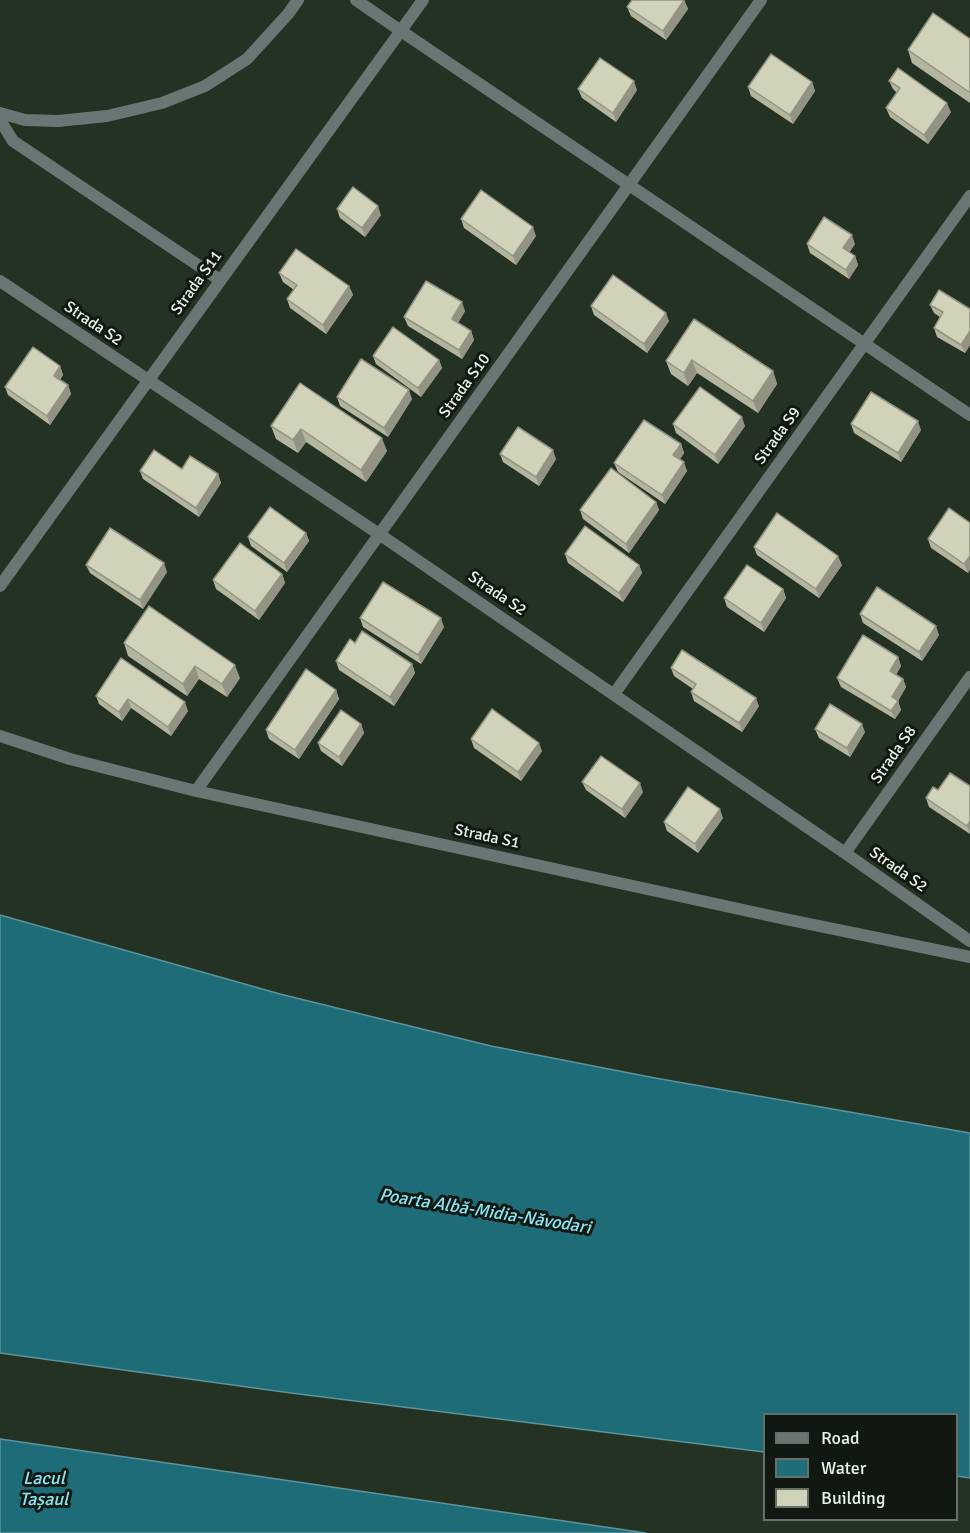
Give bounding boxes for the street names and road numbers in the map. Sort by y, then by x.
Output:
street label: Strada S11 [167,247,227,319]
street label: Strada S2 [60,298,126,350]
street label: Strada S10 [435,350,495,422]
street label: Strada S9 [751,404,805,468]
street label: Strada S2 [464,568,530,620]
street label: Strada S8 [867,722,921,788]
street label: Strada S1 [453,821,521,853]
street label: Strada S2 [865,843,931,897]

